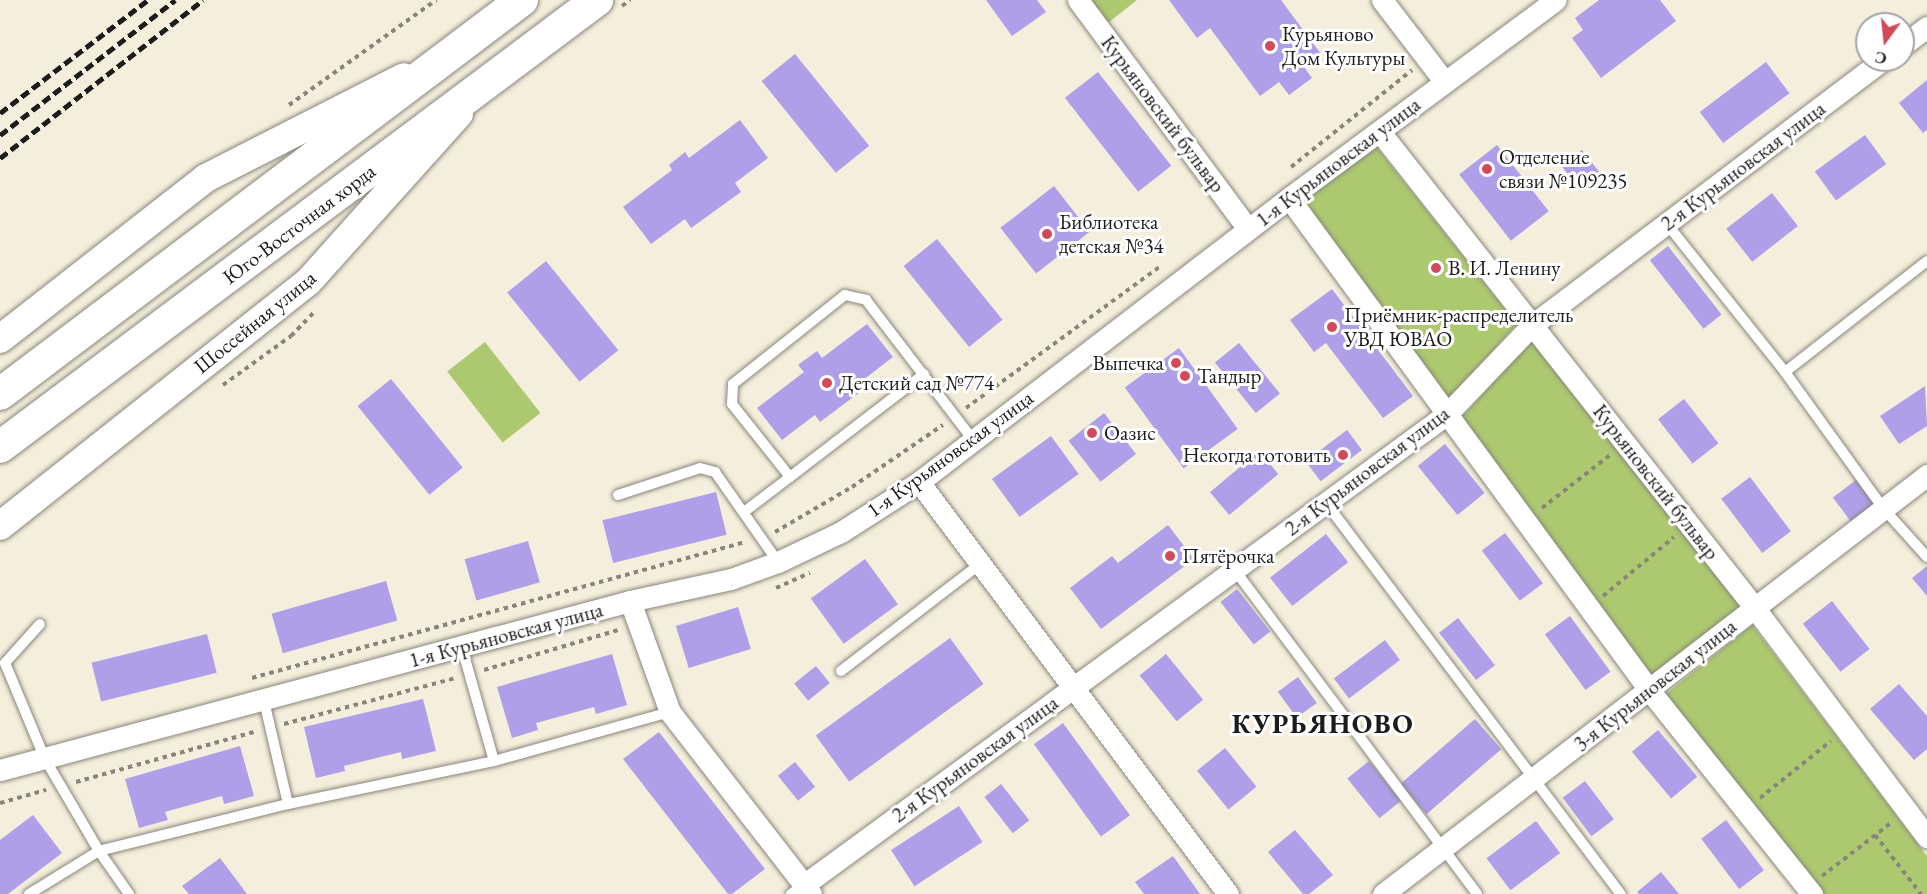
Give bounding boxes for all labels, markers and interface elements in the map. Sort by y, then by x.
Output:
north arrow [1855,12,1915,72]
place label: Курьяново Дом Культуры [1282,21,1405,71]
street label: Курьяновский бульвар [1096,30,1230,198]
marker: Курьяново Дом Культуры [1263,39,1277,53]
text: С [1873,46,1889,70]
street label: 1-я Курьяновская улица [1251,92,1425,232]
street label: 2-я Курьяновская улица [1656,96,1830,236]
place label: Отделение связи №109235 [1499,144,1627,194]
street label: Юго-Восточная хорда [218,158,380,290]
marker: Отделение связи №109235 [1480,162,1494,176]
place label: Библиотека детская №34 [1059,209,1164,259]
marker: Библиотека детская №34 [1040,227,1054,241]
place label: В. И. Ленину [1448,255,1561,281]
marker: В. И. Ленину [1429,261,1443,275]
street label: Шоссейная улица [189,265,321,379]
place label: Приёмник-распределитель УВД ЮВАО [1344,302,1574,352]
marker: Приёмник-распределитель УВД ЮВАО [1325,320,1339,334]
place label: Выпечка [1093,350,1164,376]
marker: Выпечка [1169,356,1183,370]
place label: Тандыр [1197,363,1261,389]
marker: Тандыр [1178,369,1192,383]
place label: Детский сад №774 [839,370,994,396]
marker: Детский сад №774 [820,376,834,390]
street label: 1-я Курьяновская улица [862,385,1038,523]
street label: Курьяновский бульвар [1587,399,1725,565]
street label: 2-я Курьяновская улица [1280,401,1454,541]
place label: Оазис [1104,420,1156,446]
marker: Оазис [1085,426,1099,440]
place label: Некогда готовить [1183,442,1331,468]
marker: Некогда готовить [1336,448,1350,462]
place label: Пятёрочка [1182,543,1274,569]
marker: Пятёрочка [1163,549,1177,563]
street label: 1-я Курьяновская улица [406,597,606,673]
street label: 3-я Курьяновская улица [1569,614,1741,756]
street label: 2-я Курьяновская улица [887,690,1063,828]
district label: КУРЬЯНОВО [1232,708,1414,740]

